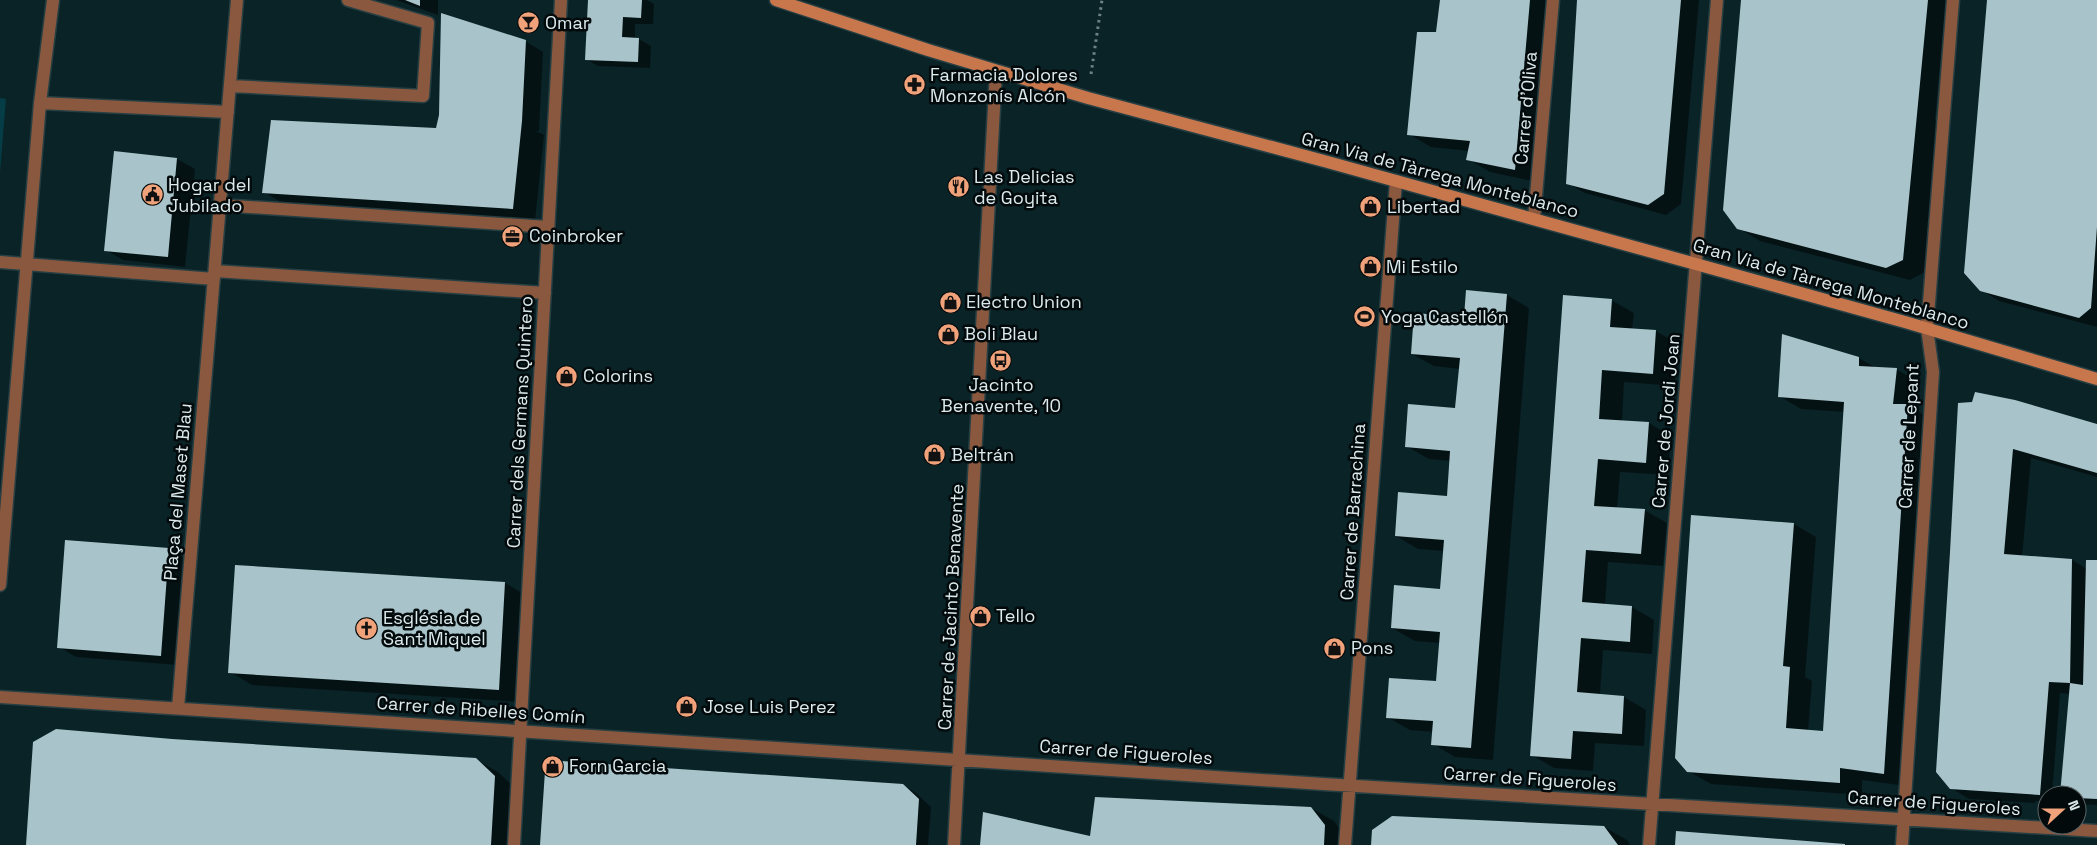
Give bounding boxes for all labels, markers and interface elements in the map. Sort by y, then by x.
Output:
bar icon: Omar [517,11,541,35]
place label: Omar [545,11,590,34]
street label: Carrer d'Oliva [1509,50,1542,166]
place label: Farmacia Dolores Monzonís Alcón [930,63,1078,107]
pharmacy icon: Farmacia Dolores Monzonís Alcón [902,73,926,97]
street label: Gran Via de Tàrrega Monteblanco [1299,126,1581,223]
place label: Las Delicias de Goyita [974,165,1075,209]
place label: Hogar del Jubilado [168,173,251,217]
restaurant icon: Las Delicias de Goyita [946,175,970,199]
public building icon: Hogar del Jubilado [140,183,164,207]
shop icon: Libertad [1359,195,1383,219]
place label: Libertad [1387,195,1460,218]
office icon: Coinbroker [501,224,525,248]
place label: Coinbroker [529,224,623,247]
street label: Gran Via de Tàrrega Monteblanco [1690,233,1972,334]
shop icon: Mi Estilo [1358,255,1382,279]
place label: Mi Estilo [1386,255,1458,278]
shop icon: Electro Union [938,290,962,314]
place label: Electro Union [966,290,1082,313]
street label: Carrer dels Germans Quintero [501,295,538,549]
sports icon: Yoga Castellón [1353,305,1377,329]
place label: Yoga Castellón [1381,305,1509,328]
shop icon: Boli Blau [936,322,960,346]
place label: Boli Blau [964,322,1038,345]
street label: Carrer de Jordi Joan [1646,333,1685,509]
bus stop icon: Jacinto Benavente, 10 [989,348,1013,372]
street label: Carrer de Lepant [1893,363,1924,509]
shop icon: Colorins [555,364,579,388]
place label: Colorins [583,364,653,387]
place label: Jacinto Benavente, 10 [941,373,1061,417]
street label: Plaça del Maset Blau [158,402,197,582]
street label: Carrer de Barrachina [1335,423,1370,601]
shop icon: Beltrán [923,443,947,467]
place label: Beltrán [951,443,1014,466]
street label: Carrer de Jacinto Benavente [933,483,968,731]
shop icon: Tello [968,604,992,628]
place label: Tello [996,604,1035,627]
place label: Església de Sant Miquel [383,606,486,650]
church icon: Església de Sant Miquel [355,616,379,640]
shop icon: Pons [1323,636,1347,660]
place label: Pons [1351,636,1393,659]
street label: Carrer de Ribelles Comín [376,691,586,728]
shop icon: Jose Luis Perez [675,695,699,719]
place label: Jose Luis Perez [703,695,836,718]
street label: Carrer de Figueroles [1039,734,1213,769]
shop icon: Forn Garcia [541,754,565,778]
place label: Forn Garcia [569,754,666,777]
street label: Carrer de Figueroles [1443,761,1617,796]
street label: Carrer de Figueroles [1847,785,2021,820]
north arrow [2037,785,2087,835]
text: N [2064,798,2084,813]

